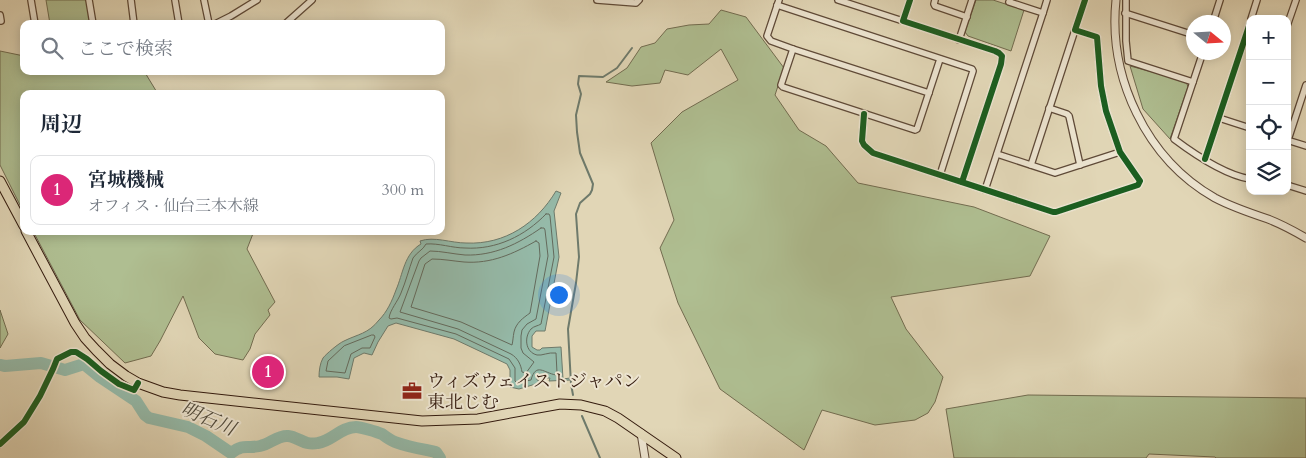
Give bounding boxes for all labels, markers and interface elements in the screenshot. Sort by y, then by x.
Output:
north arrow [1186,15,1231,60]
map controls [1246,15,1291,195]
button: + [1246,15,1291,60]
search box [20,20,445,75]
icon: search [38,34,66,62]
text: ここで検索 [78,36,173,62]
button: − [1246,60,1291,105]
button: locate [1246,105,1291,150]
text: 周辺 [40,110,82,139]
button: layers [1246,150,1291,195]
text: 宮城機械 [88,167,164,193]
text: 1 [53,179,61,201]
text: 300 m [382,179,424,201]
text: オフィス · 仙台三本木線 [88,195,259,217]
your location [546,282,572,308]
pin: 1 [252,353,284,391]
place label: ウィズウェイストジャパン 東北じむ [427,369,641,415]
office icon: ウィズウェイストジャパン 東北じむ [401,380,423,402]
water label: 明石川 [177,396,241,443]

